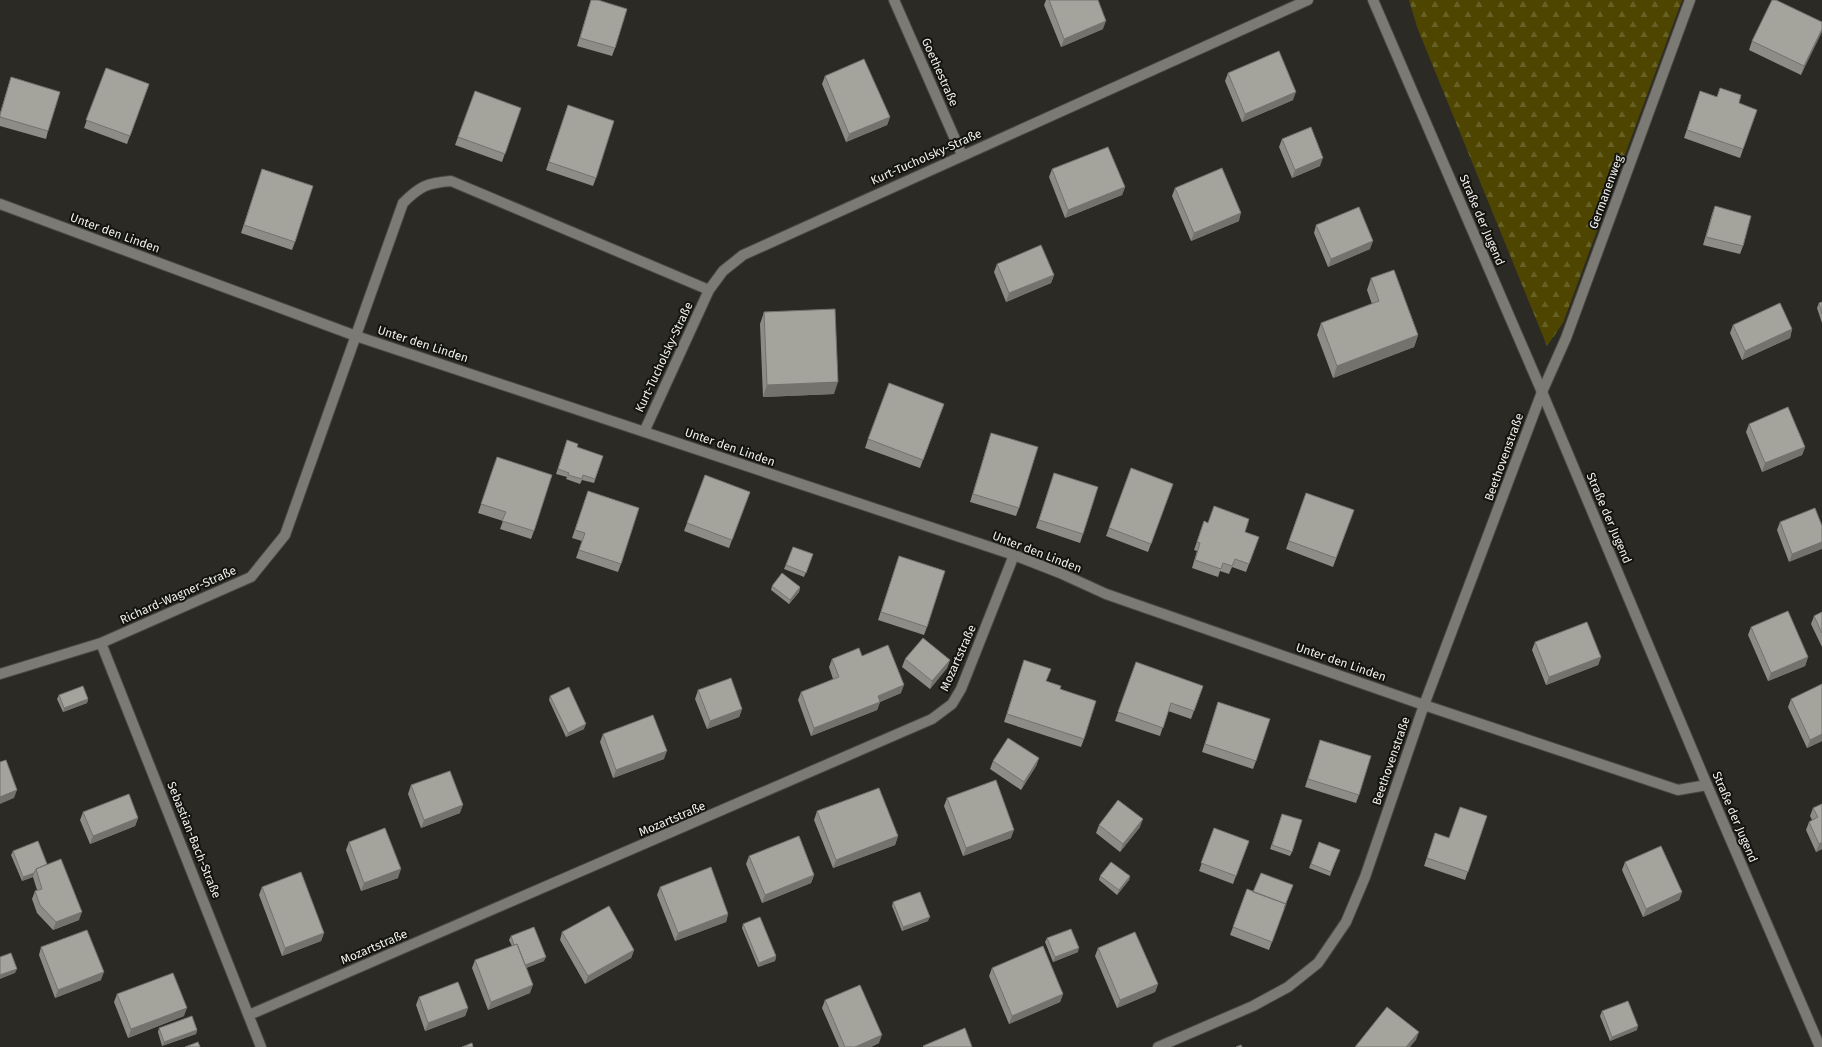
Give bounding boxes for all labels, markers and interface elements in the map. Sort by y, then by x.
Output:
street label: Goethestraße [919,36,961,108]
street label: Kurt-Tucholsky-Straße [868,126,984,188]
street label: Germanenweg [1586,152,1626,231]
street label: Straße der Jugend [1457,172,1507,268]
street label: Unter den Linden [68,210,162,256]
street label: Kurt-Tucholsky-Straße [632,300,696,414]
street label: Unter den Linden [376,323,470,365]
street label: Beethovenstraße [1482,411,1526,503]
street label: Unter den Linden [683,425,777,469]
street label: Straße der Jugend [1584,470,1634,566]
street label: Unter den Linden [990,529,1084,575]
street label: Richard-Wagner-Straße [118,563,238,627]
street label: Mozartstraße [937,623,979,693]
street label: Unter den Linden [1294,640,1388,684]
street label: Beethovenstraße [1369,715,1413,807]
street label: Straße der Jugend [1710,769,1760,865]
street label: Sebastian-Bach-Straße [164,780,224,900]
street label: Mozartstraße [637,799,707,839]
street label: Mozartstraße [339,927,409,967]

